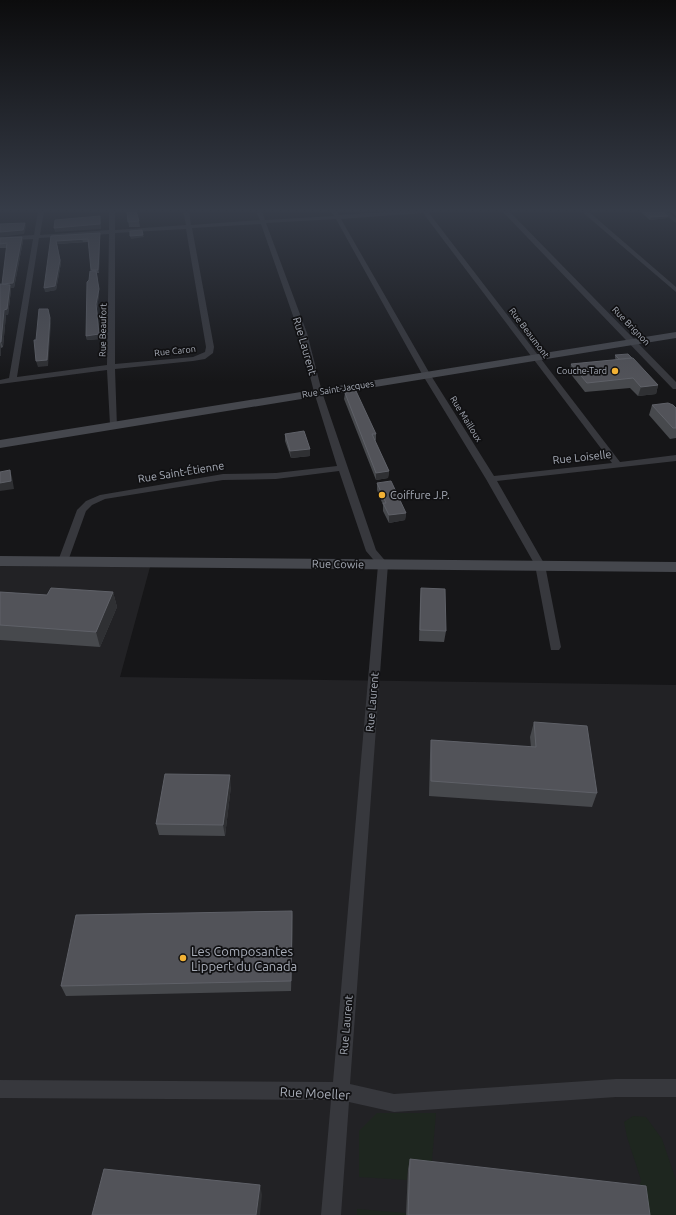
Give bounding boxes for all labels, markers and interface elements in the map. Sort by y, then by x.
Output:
street label: Rue Beaufort [98,303,108,357]
street label: Rue Brignon [610,305,652,347]
street label: Rue Beaumont [507,306,551,360]
street label: Rue Laurent [291,315,319,377]
street label: Rue Caron [154,344,196,358]
place label: Couche-Tard [557,366,607,376]
marker: Couche-Tard [610,366,620,376]
street label: Rue Saint-Jacques [301,378,375,400]
street label: Rue Mailloux [448,394,484,444]
street label: Rue Loiselle [552,448,612,466]
street label: Rue Saint-Étienne [137,458,225,485]
place label: Coiffure J.P. [390,489,450,501]
marker: Coiffure J.P. [377,490,387,500]
street label: Rue Cowie [312,558,364,570]
street label: Rue Laurent [363,671,381,732]
place label: Les Composantes Lippert du Canada [191,944,297,973]
marker: Les Composantes Lippert du Canada [178,953,188,963]
street label: Rue Laurent [337,994,355,1055]
street label: Rue Moeller [279,1084,351,1102]

